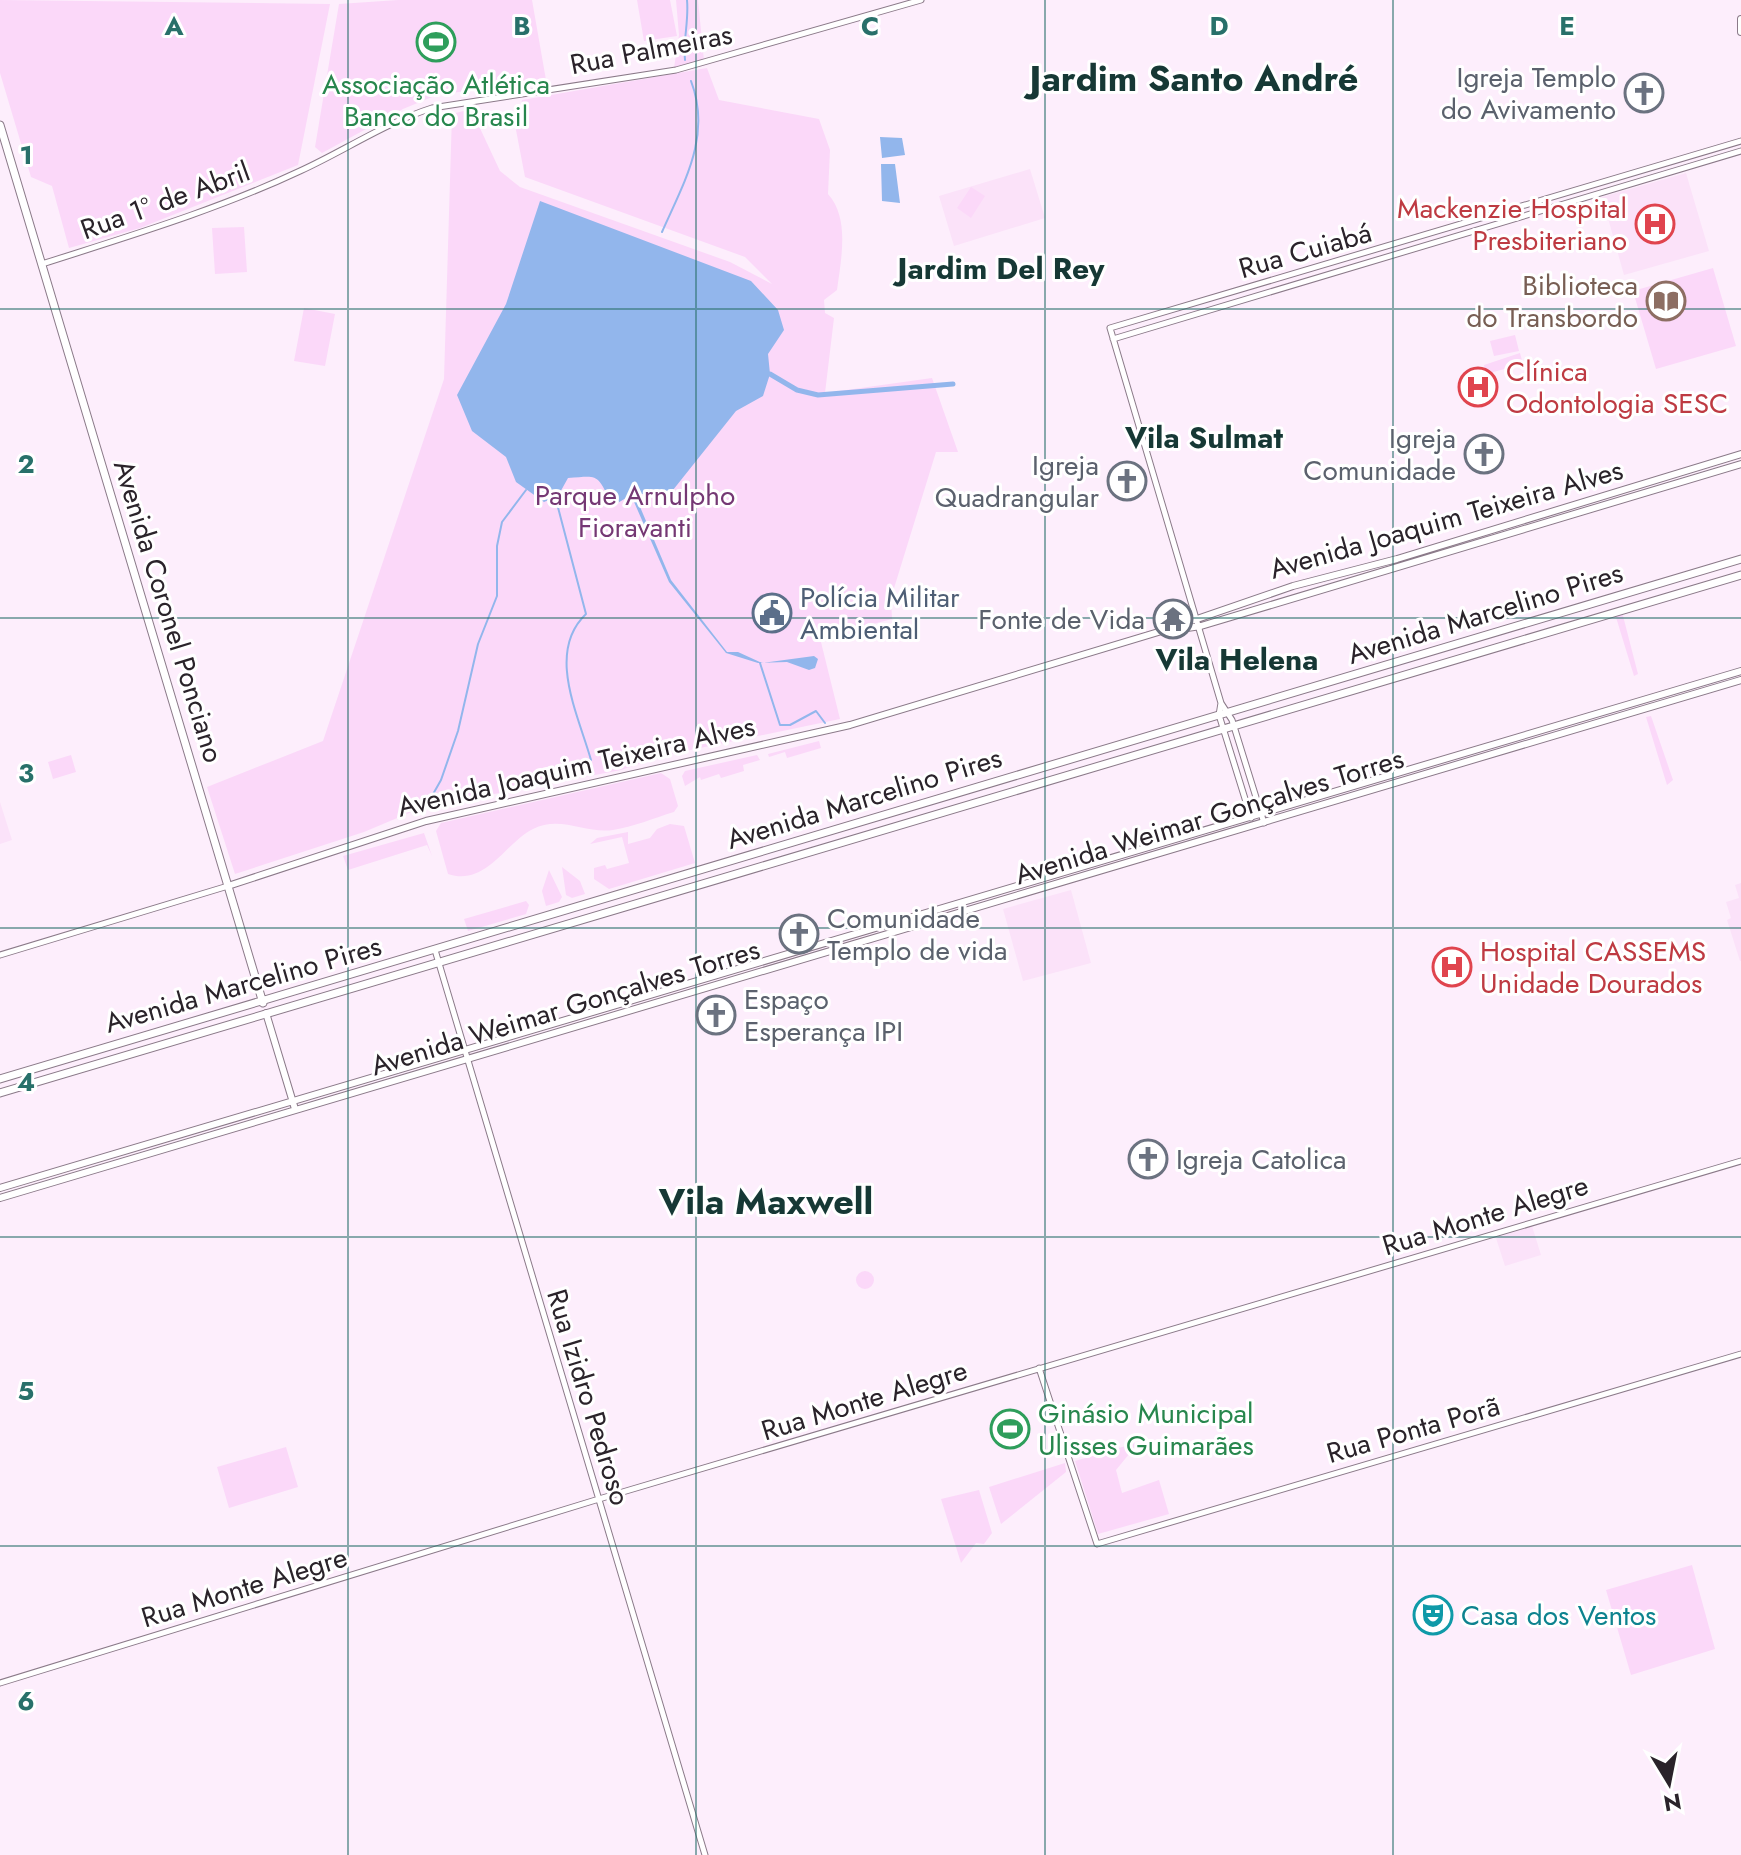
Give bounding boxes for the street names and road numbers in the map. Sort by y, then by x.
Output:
street label: Rua Palmeiras [566,14,736,85]
street label: Rua 1º de Abril [75,151,256,250]
street label: Rua Cuiabá [1234,212,1376,289]
street label: Avenida Joaquim Teixeira Alves [1265,449,1628,590]
street label: Avenida Coronel Ponciano [103,455,234,768]
street label: Avenida Marcelino Pires [1342,552,1628,675]
street label: Avenida Joaquim Teixeira Alves [393,705,759,828]
street label: Avenida Marcelino Pires [721,737,1007,860]
street label: Avenida Weimar Gonçalves Torres [1010,738,1409,895]
street label: Avenida Marcelino Pires [100,925,386,1044]
street label: Avenida Weimar Gonçalves Torres [366,929,765,1086]
street label: Rua Monte Alegre [1377,1165,1593,1266]
street label: Rua Izidro Pedroso [536,1284,641,1510]
street label: Rua Monte Alegre [756,1350,972,1451]
street label: Rua Ponta Porã [1322,1385,1504,1474]
street label: Rua Monte Alegre [136,1537,352,1638]

